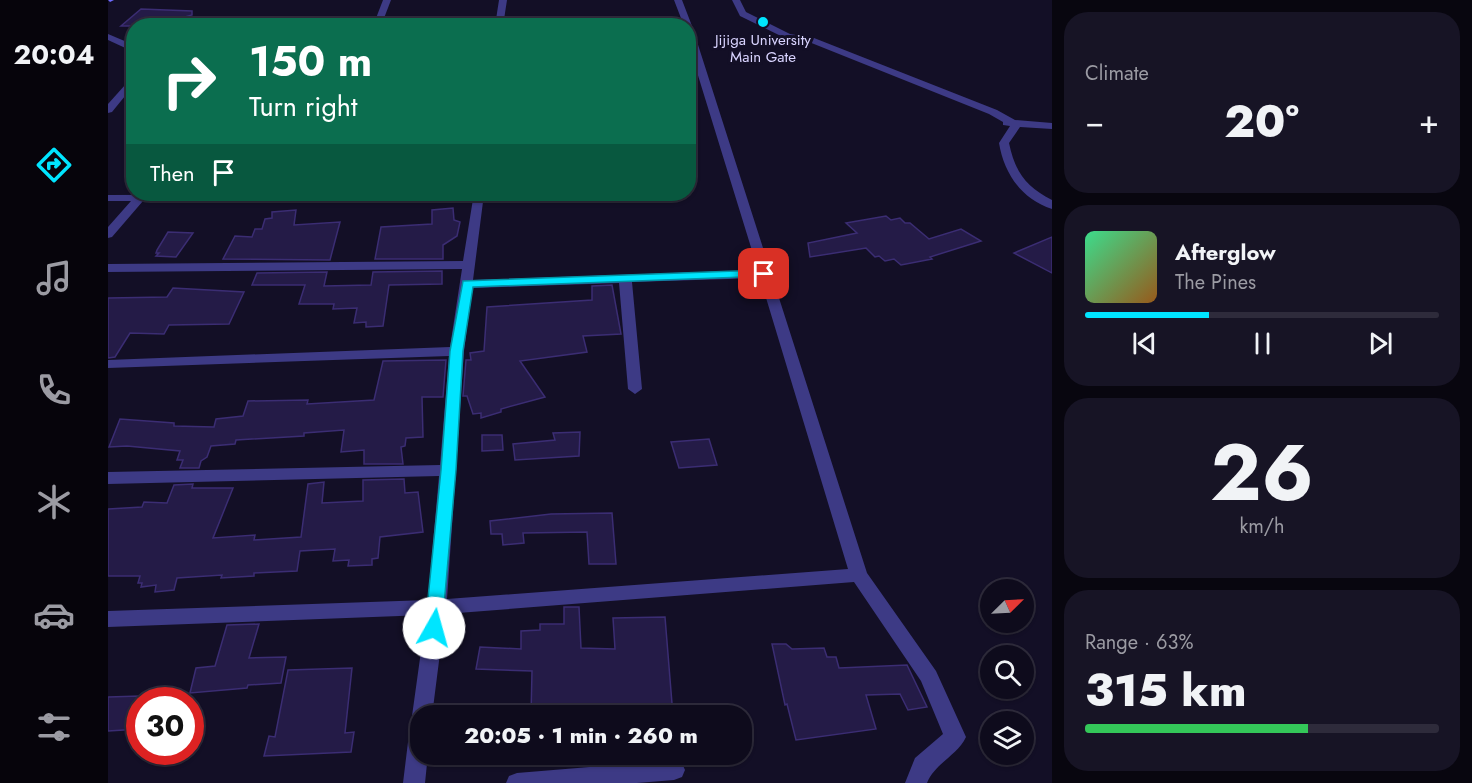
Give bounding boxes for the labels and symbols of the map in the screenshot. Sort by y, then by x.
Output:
marker: Jijiga University Main Gate [756,15,770,29]
place label: Jijiga University Main Gate [713,29,811,68]
pin [738,248,789,299]
north arrow [980,579,1034,633]
position arrow [402,596,466,660]
speed limit sign: 30 [126,687,204,765]

